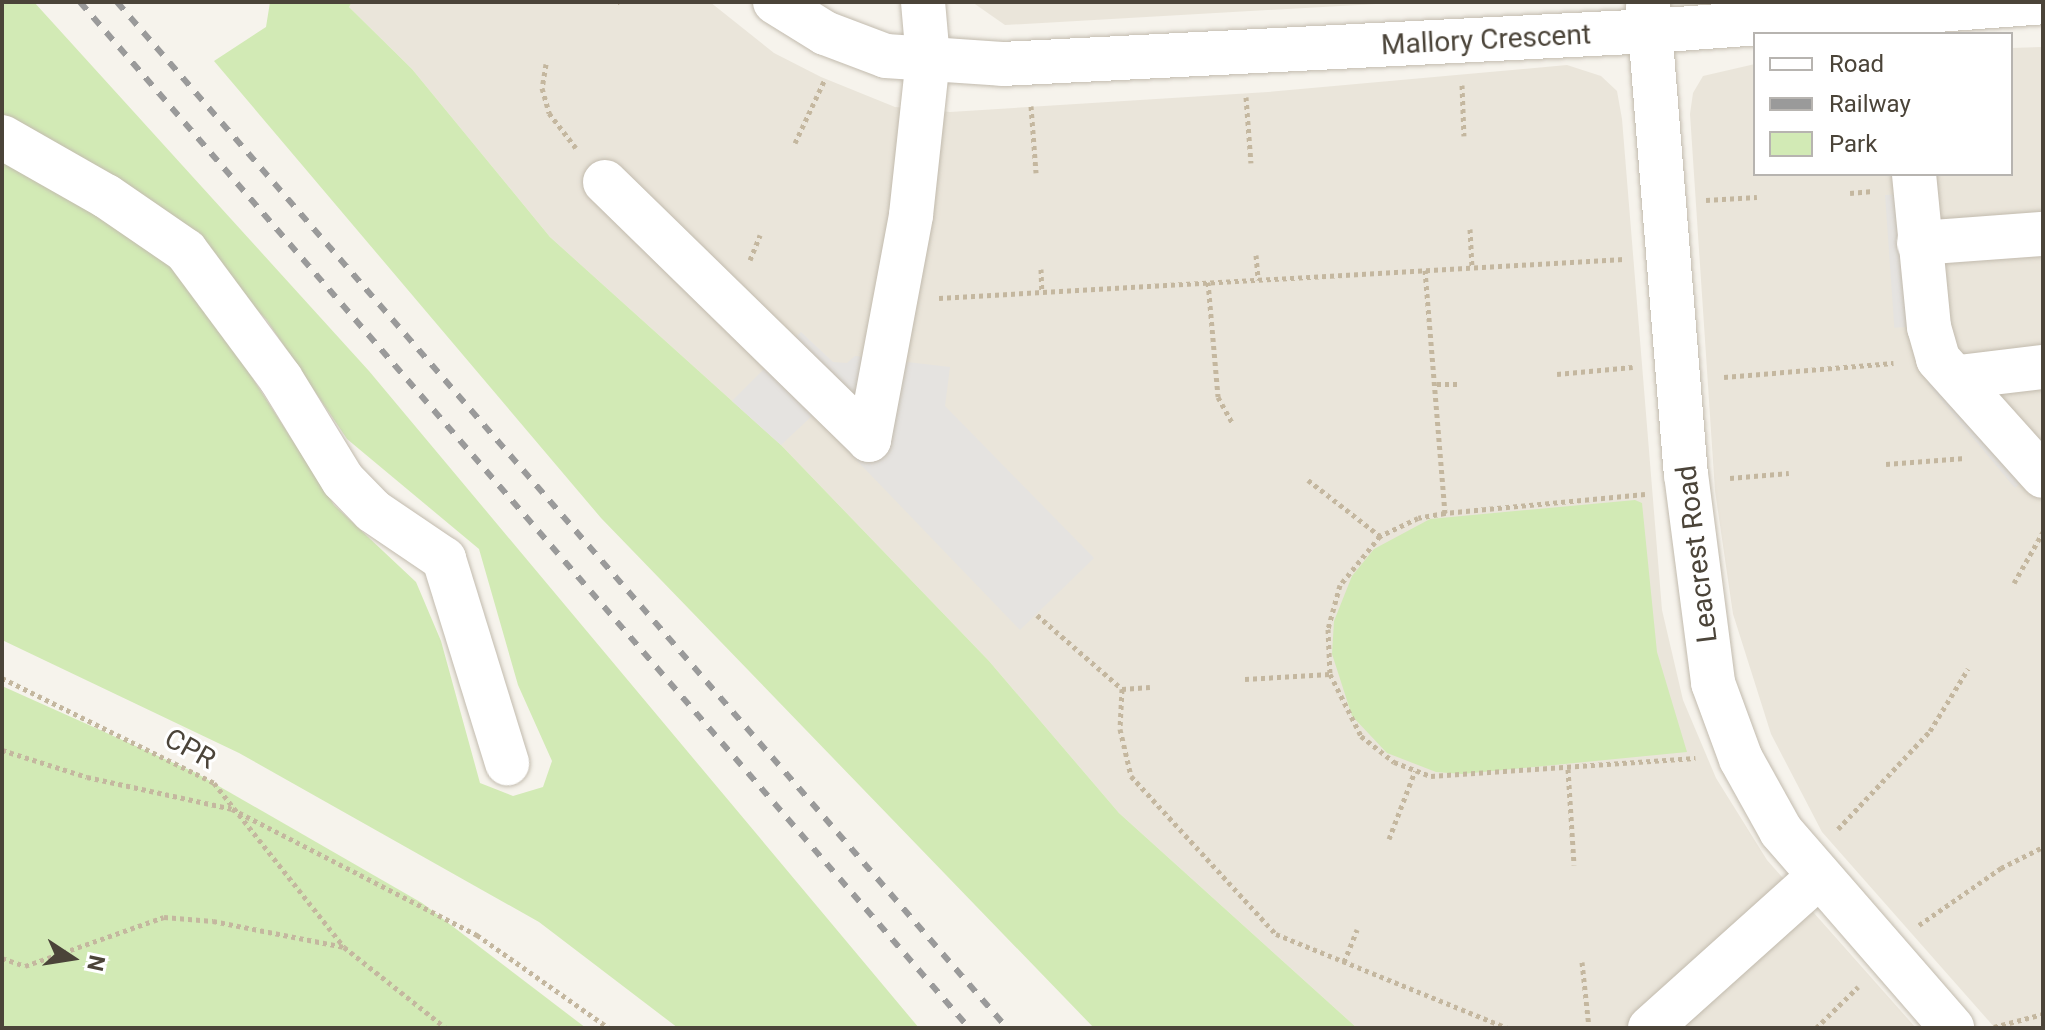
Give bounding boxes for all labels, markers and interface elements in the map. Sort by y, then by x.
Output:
street label: Mallory Crescent [1380,18,1592,62]
legend [1753,32,2013,176]
text: Road [1829,50,1884,78]
text: Railway [1829,90,1911,118]
text: Park [1829,130,1877,158]
street label: Leacrest Road [1669,463,1725,645]
street label: CPR [159,721,221,777]
north arrow [32,918,112,998]
text: N [82,953,110,973]

